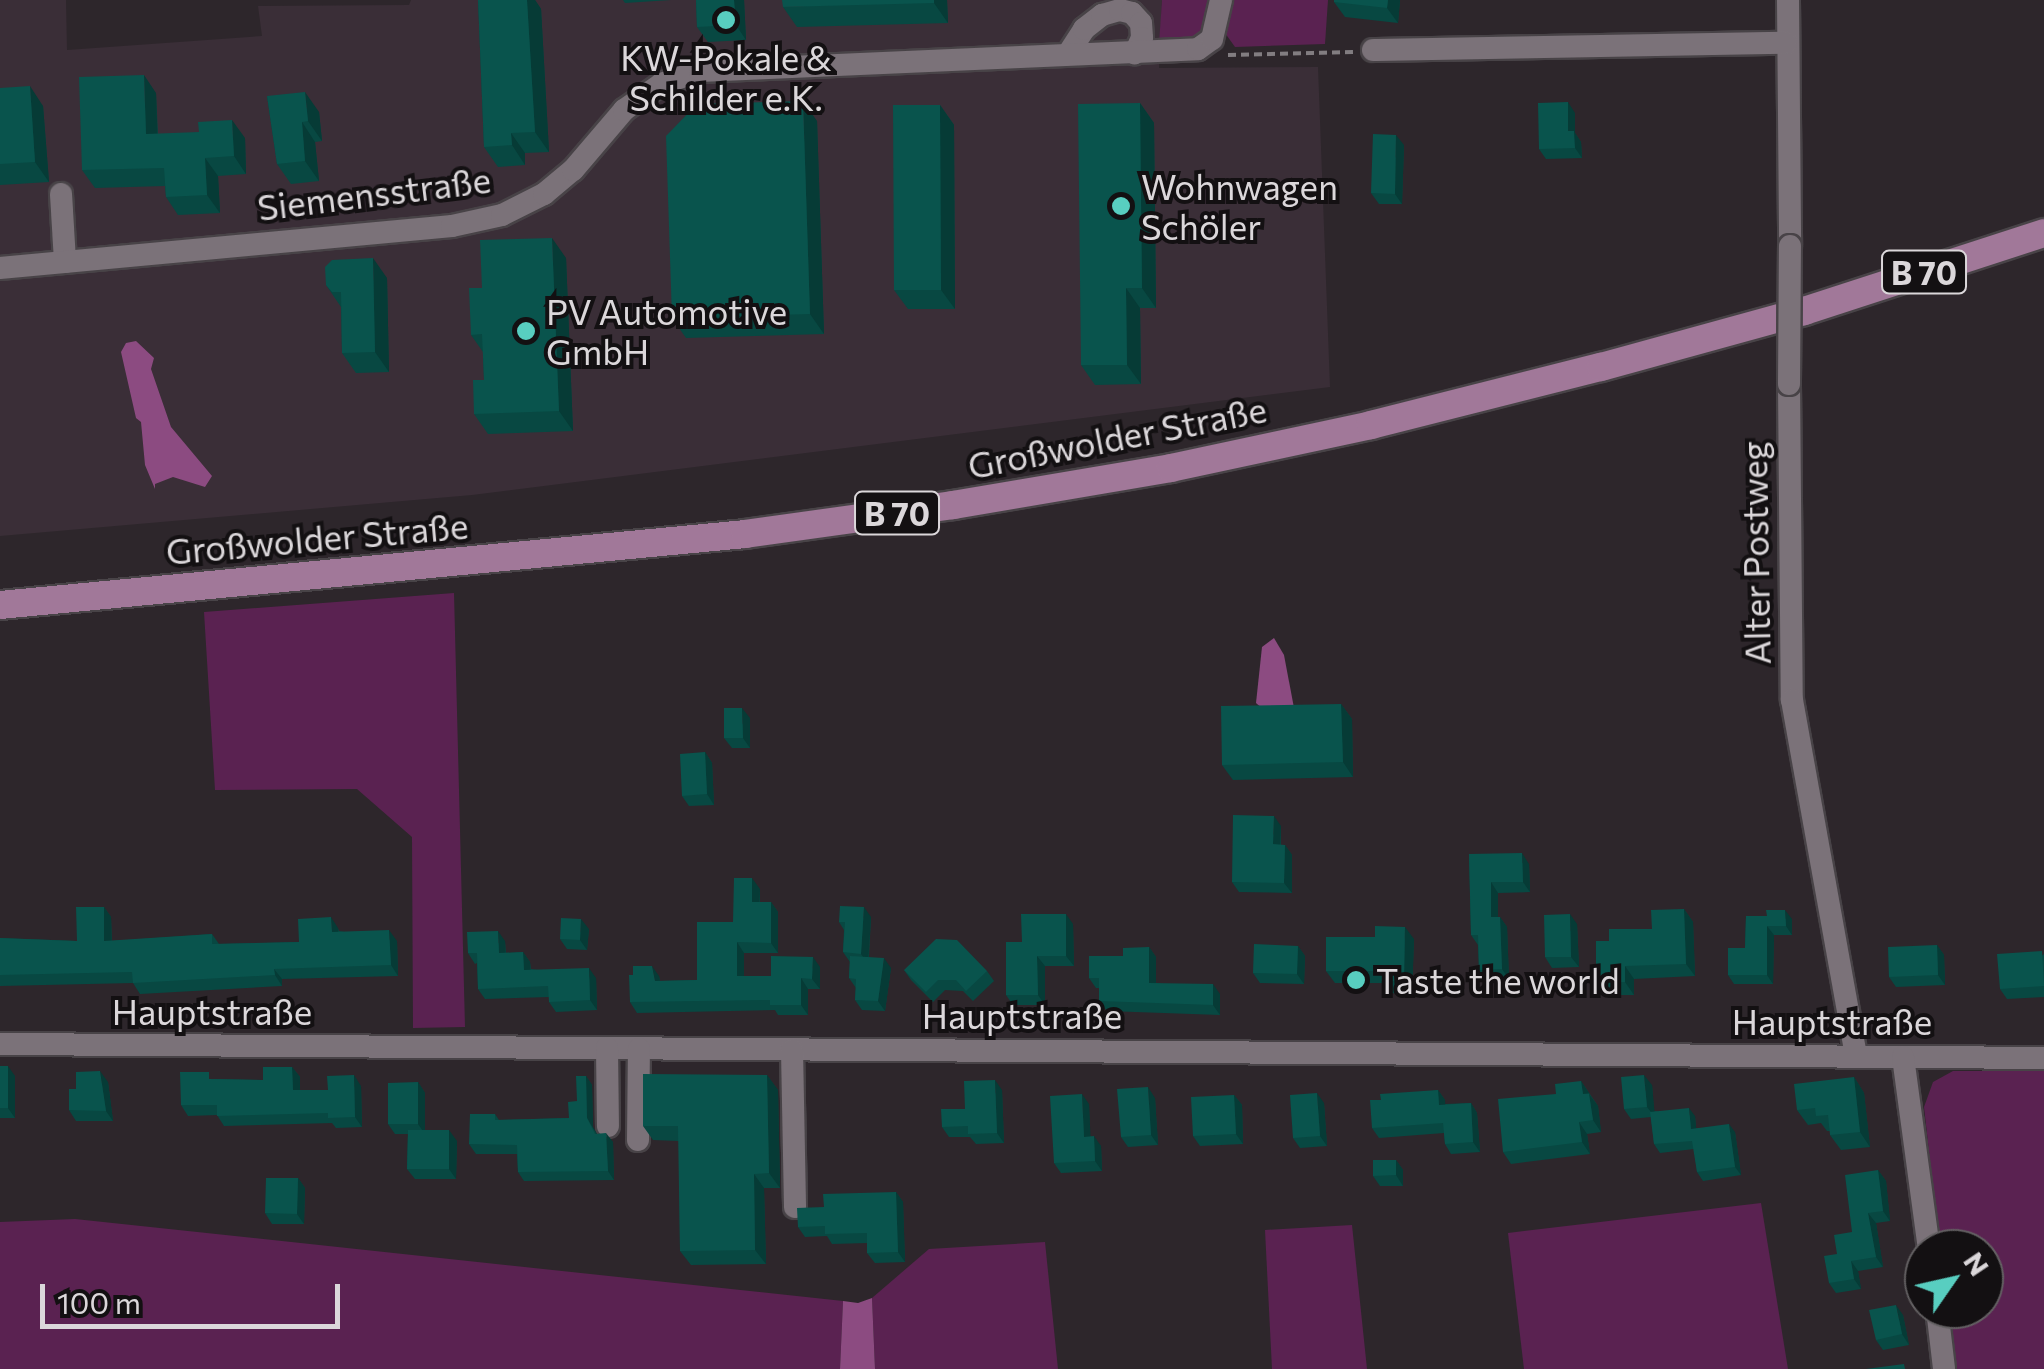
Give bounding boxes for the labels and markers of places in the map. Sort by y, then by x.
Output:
marker: KW-Pokale & Schilder e.K. [715,9,737,31]
place label: KW-Pokale & Schilder e.K. [620,36,832,118]
place label: Wohnwagen Schöler [1141,165,1338,247]
marker: Wohnwagen Schöler [1110,195,1132,217]
place label: PV Automotive GmbH [546,290,787,372]
marker: PV Automotive GmbH [515,320,537,342]
place label: Taste the world [1376,959,1620,1001]
marker: Taste the world [1345,969,1367,991]

